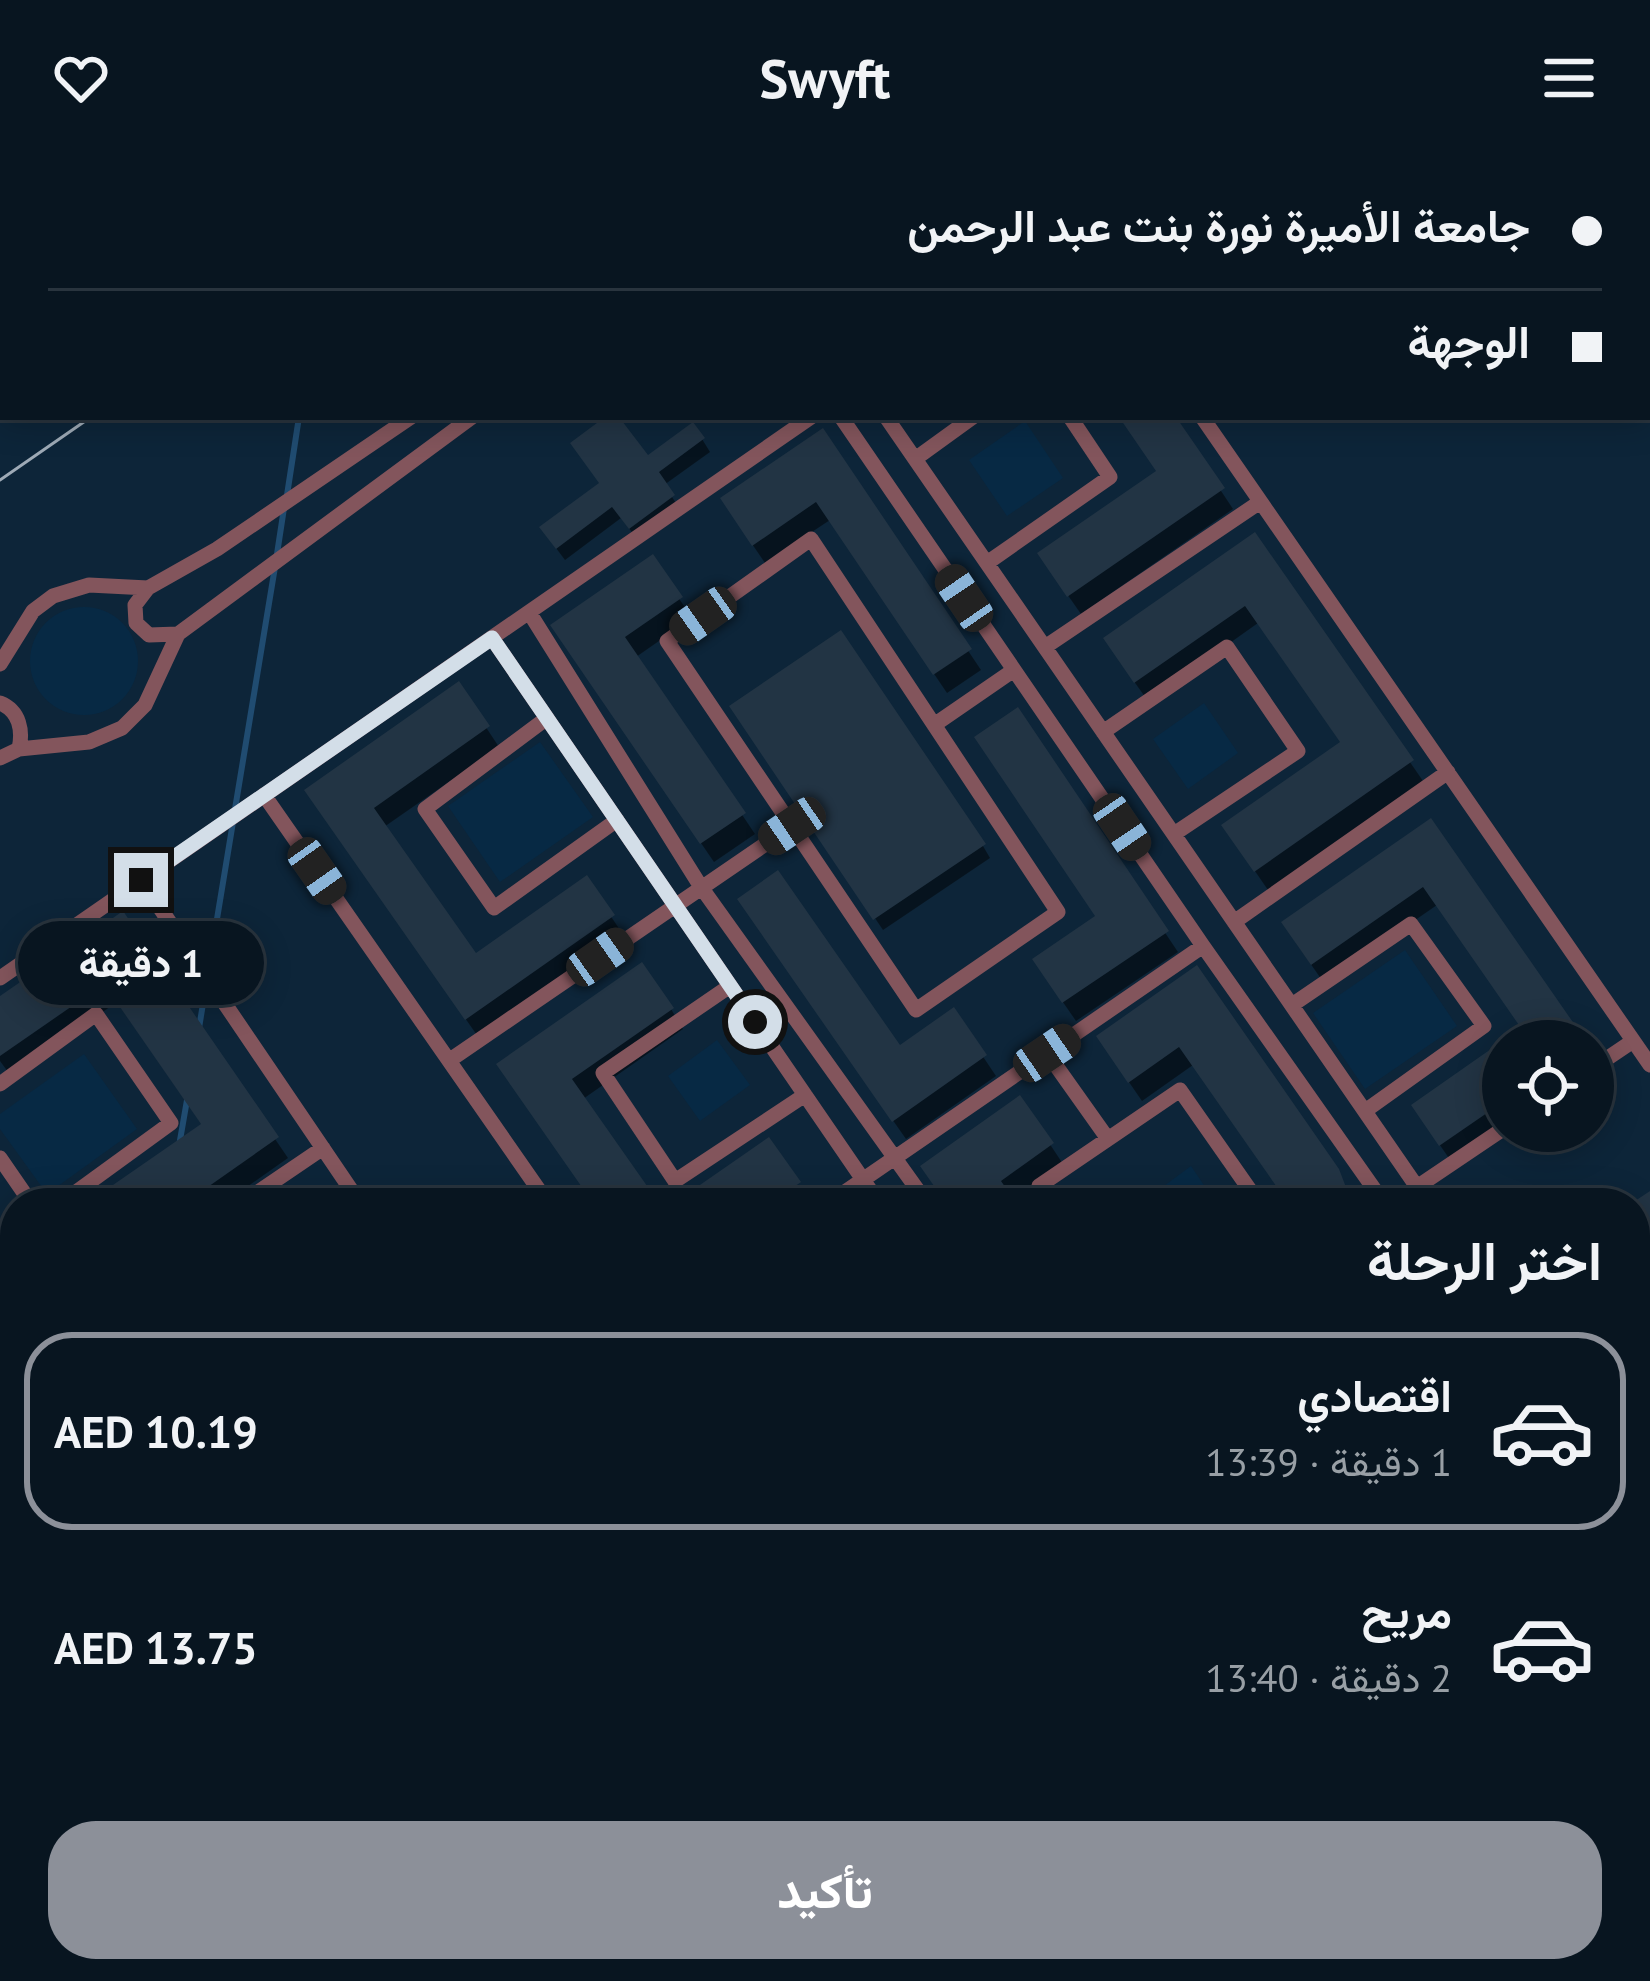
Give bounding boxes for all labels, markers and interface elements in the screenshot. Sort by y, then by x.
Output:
text: Swyft [760,43,890,113]
icon: heart [48,45,114,111]
icon: menu [1536,45,1602,111]
text: جامعة الأميرة نورة بنت عبد الرحمن [907,196,1530,254]
text: الوجهة [1408,312,1530,370]
car [929,558,999,638]
car [663,581,743,651]
car [1087,787,1157,867]
car [752,791,832,861]
car [282,831,352,911]
route end [114,853,168,907]
callout: 1 دقيقة [18,922,264,1006]
car [560,922,640,992]
text: 1 دقيقة [79,937,203,988]
route start [728,995,782,1049]
car [1007,1018,1087,1088]
map controls [1482,1020,1614,1152]
button: locate [1482,1020,1614,1152]
text: اختر الرحلة [1367,1225,1602,1295]
text: اقتصادي [1297,1366,1452,1424]
icon: car [1488,1377,1596,1485]
text: AED 10.19 [54,1402,258,1460]
text: 1 دقيقة · 13:39 [1205,1436,1452,1487]
text: مريح [1361,1582,1452,1640]
icon: car [1488,1593,1596,1701]
text: AED 13.75 [54,1618,258,1676]
text: 2 دقيقة · 13:40 [1205,1652,1452,1703]
button: تأكيد [48,1821,1602,1959]

